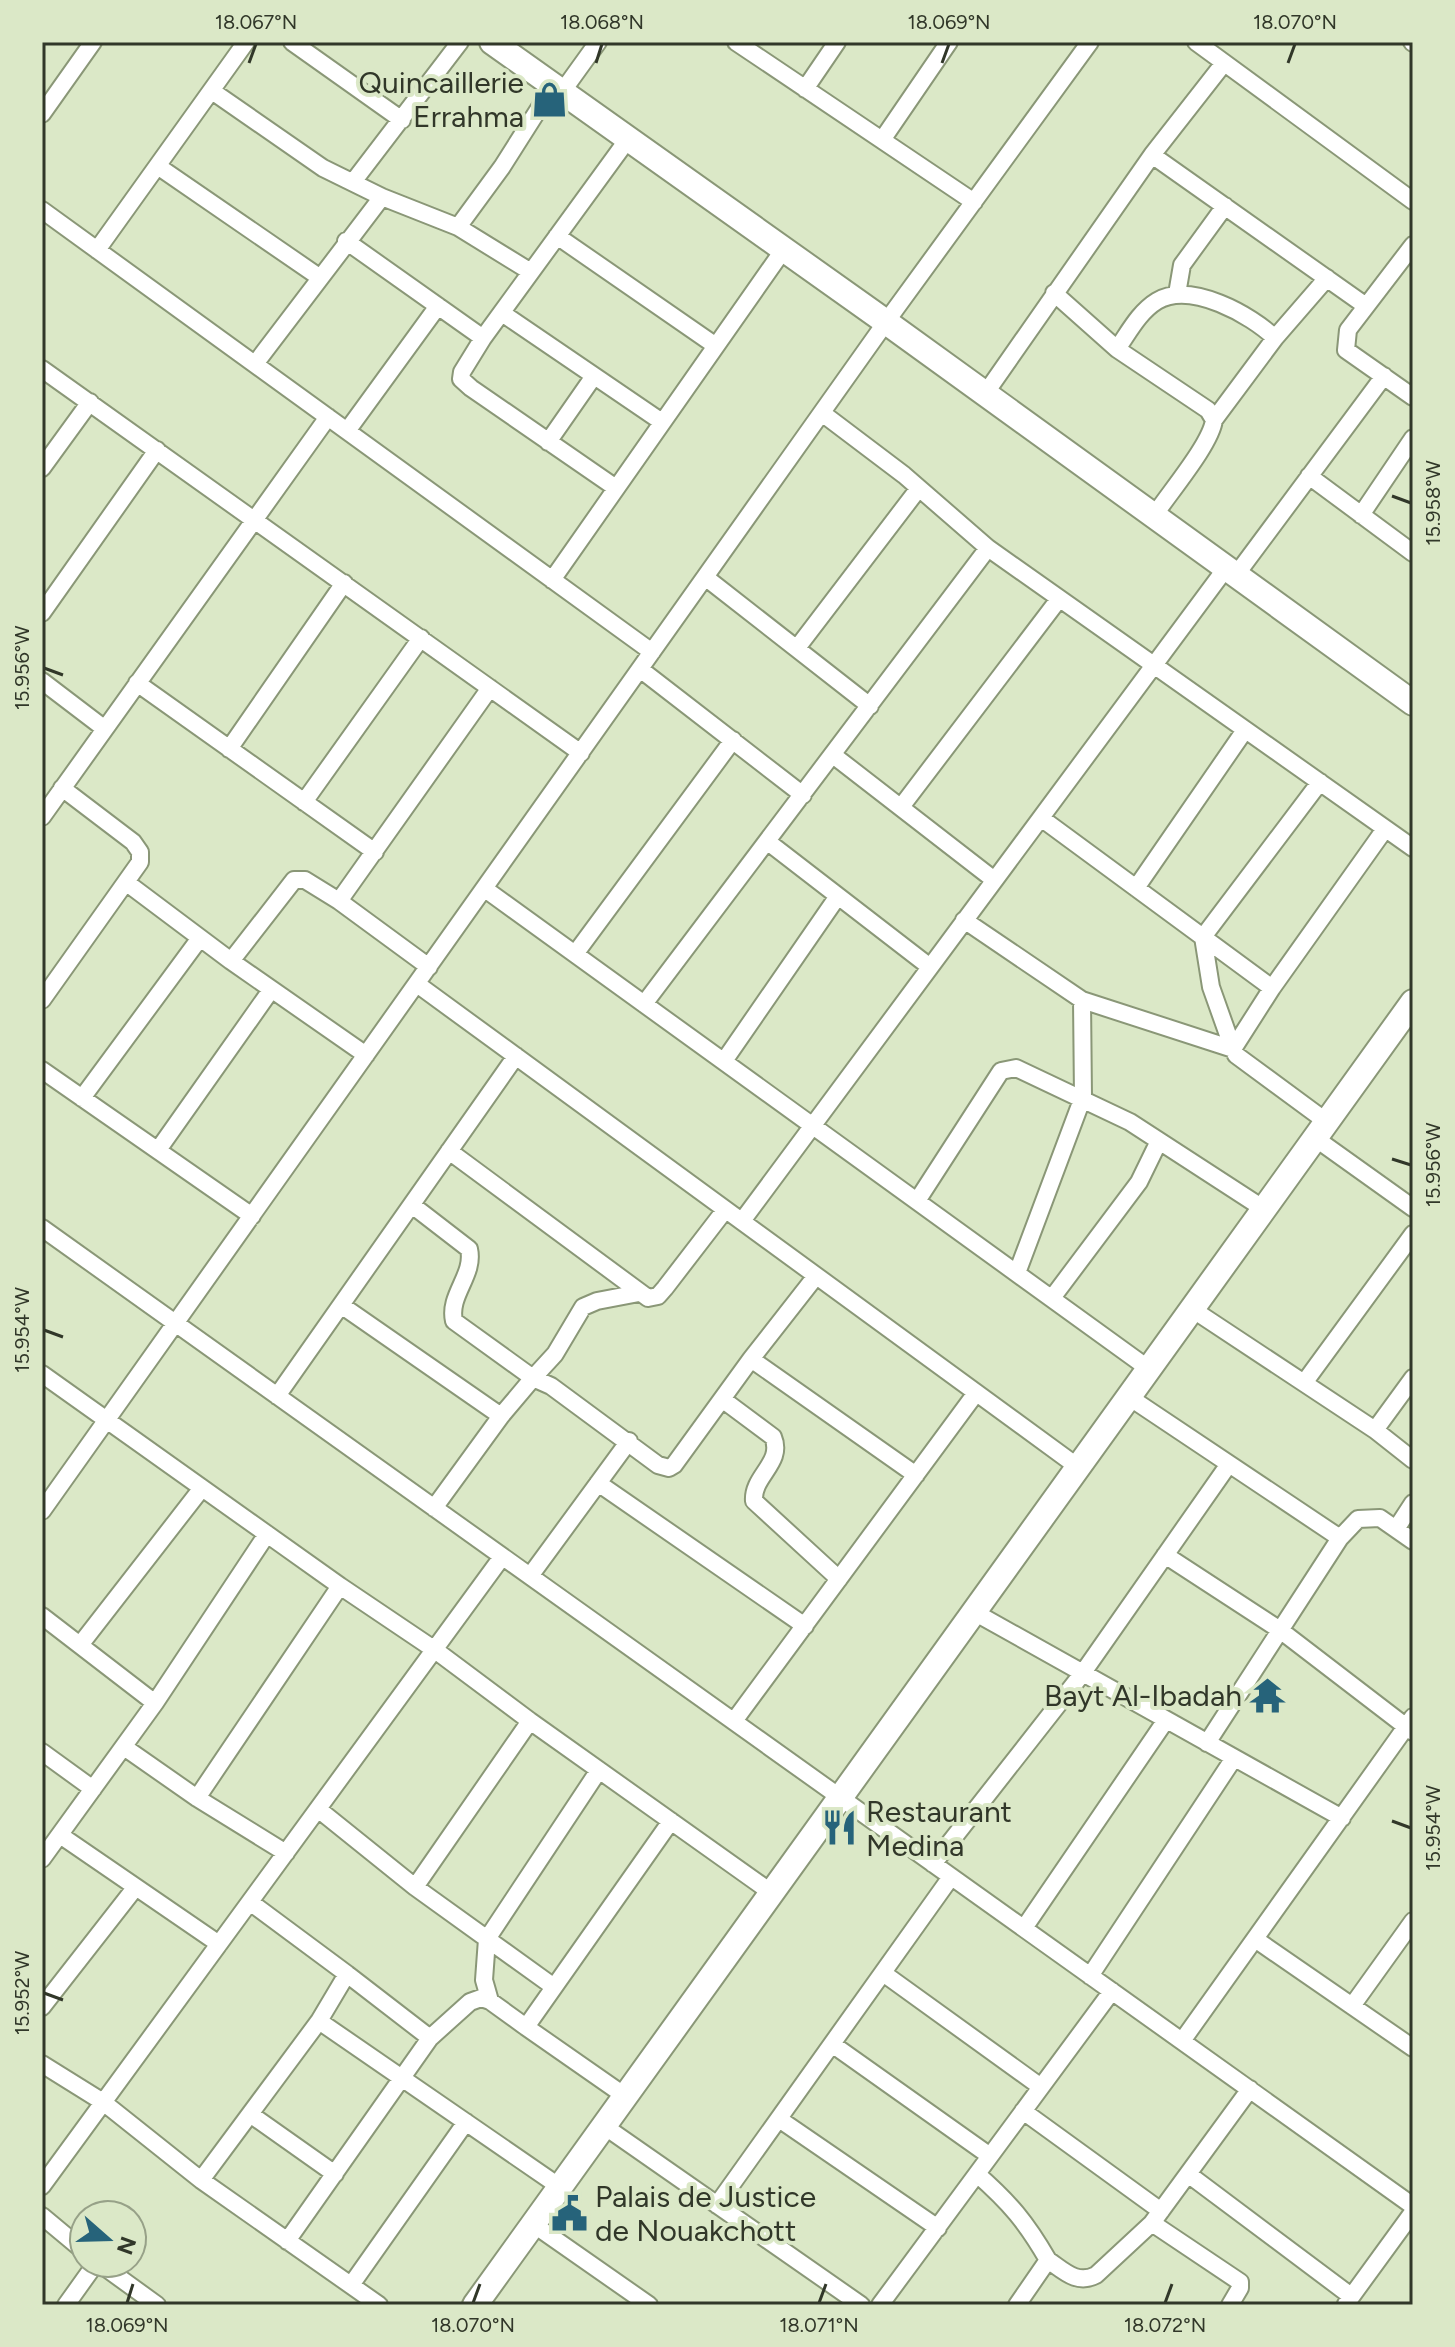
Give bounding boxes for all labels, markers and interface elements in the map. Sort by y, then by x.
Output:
text: 18.067°N [215,10,297,34]
text: 18.068°N [560,10,644,34]
text: 18.069°N [907,10,991,34]
text: 18.070°N [1253,10,1337,34]
place label: Quincaillerie Errahma [359,64,524,135]
shop icon: Quincaillerie Errahma [531,80,569,118]
text: 15.958°W [1421,460,1445,546]
text: 15.956°W [10,626,34,710]
text: 15.956°W [1421,1123,1445,1207]
text: 15.954°W [10,1287,34,1373]
temple icon: Bayt Al-Ibadah [1249,1676,1287,1714]
place label: Bayt Al-Ibadah [1044,1677,1242,1714]
text: 15.954°W [1421,1785,1445,1871]
place label: Restaurant Medina [866,1793,1012,1864]
restaurant icon: Restaurant Medina [821,1809,859,1847]
text: 15.952°W [10,1951,34,2035]
place label: Palais de Justice de Nouakchott [595,2178,816,2249]
public building icon: Palais de Justice de Nouakchott [550,2194,588,2232]
north arrow [68,2199,148,2279]
text: N [111,2233,142,2258]
text: 18.069°N [85,2313,169,2337]
text: 18.070°N [431,2313,515,2337]
text: 18.071°N [779,2313,859,2337]
text: 18.072°N [1124,2313,1206,2337]

